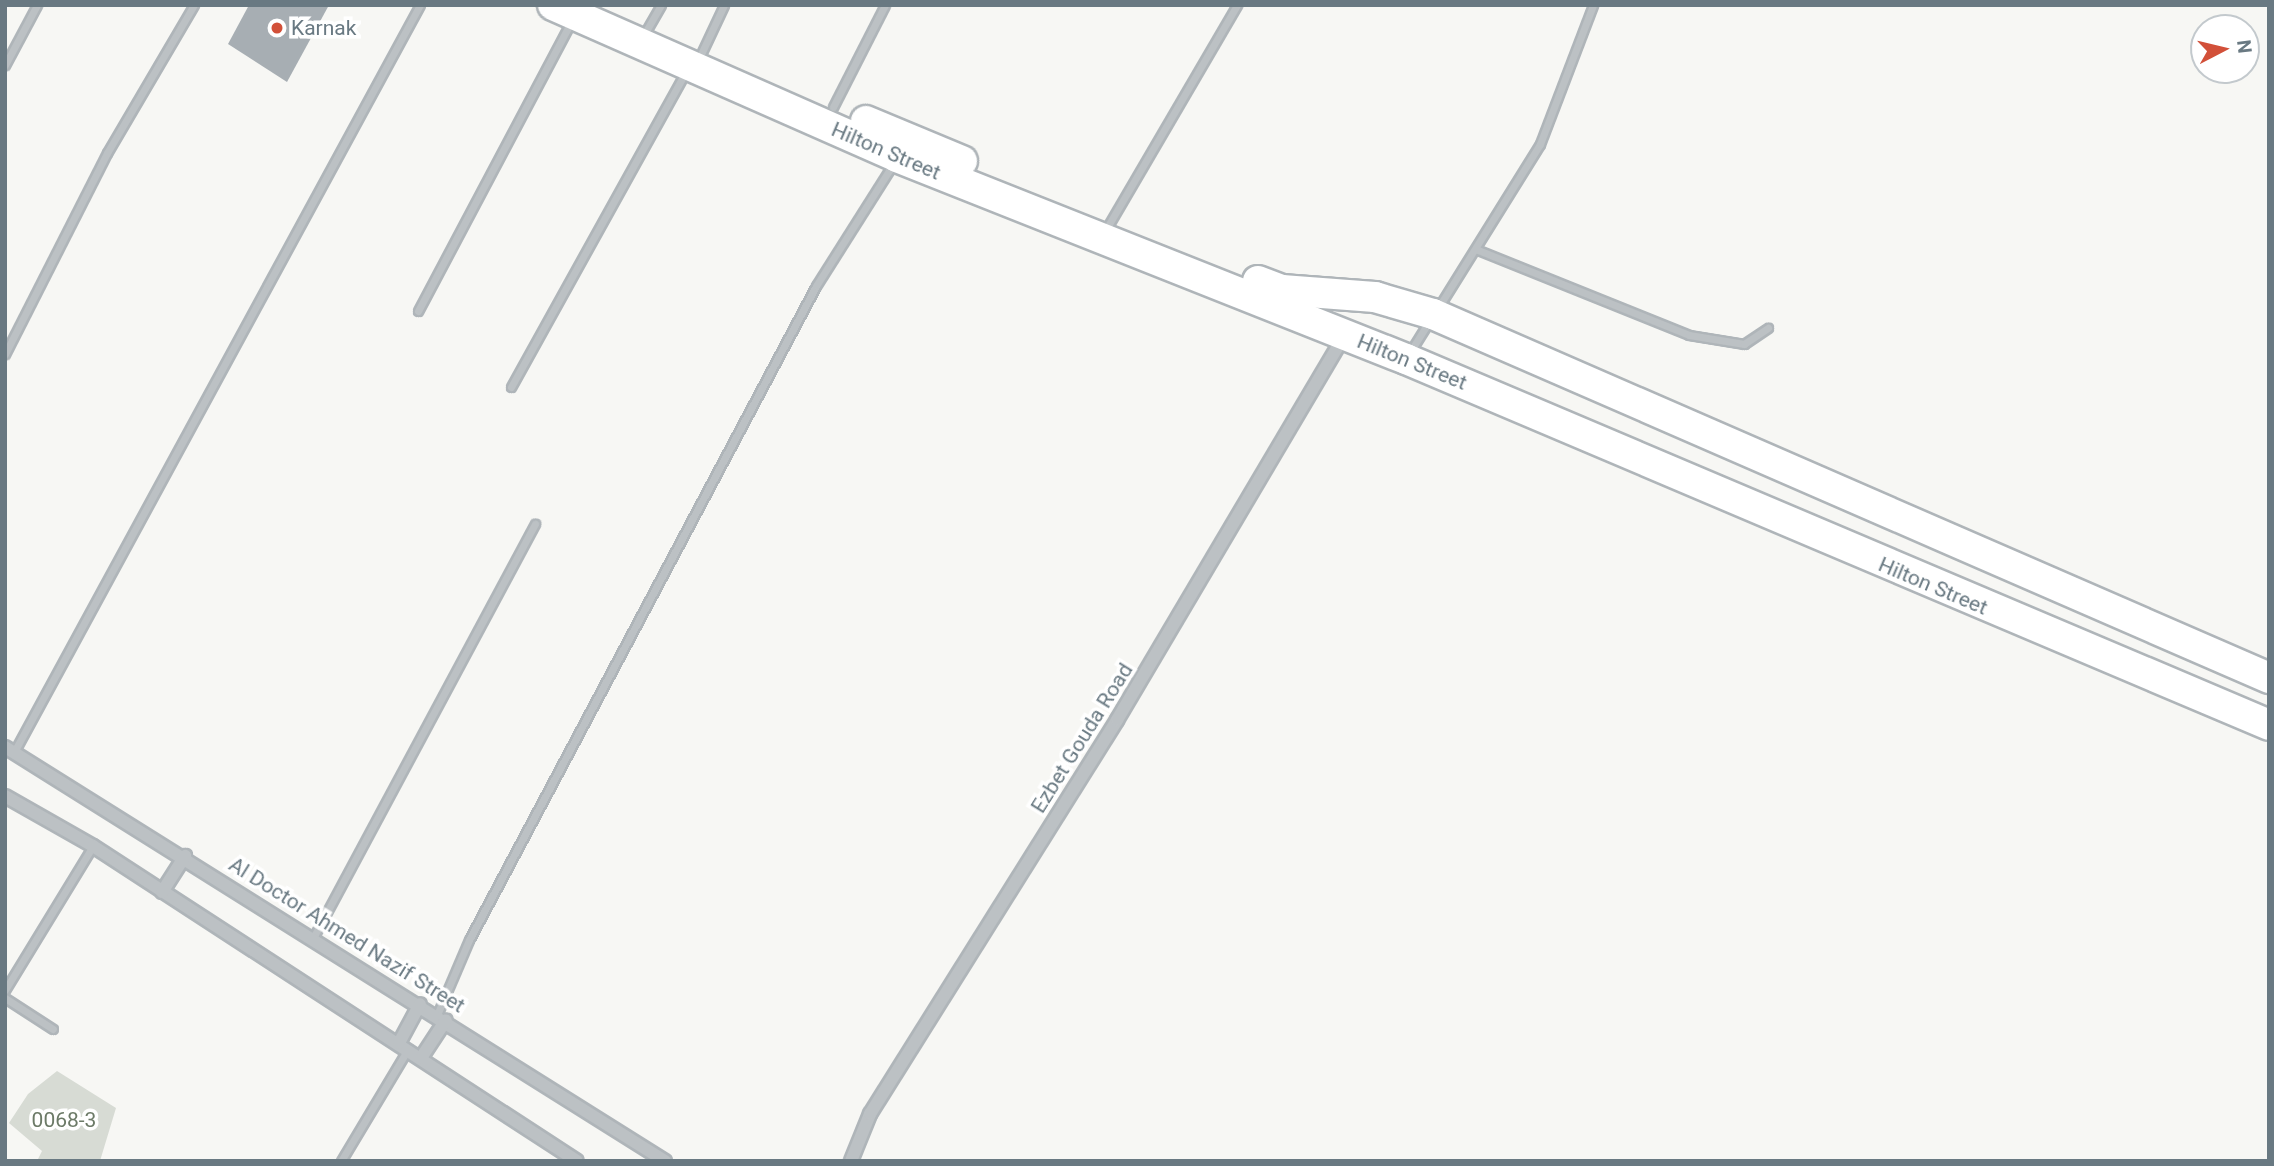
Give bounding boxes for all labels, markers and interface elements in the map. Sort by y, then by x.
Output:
north arrow [2190,14,2260,84]
place label: Karnak [291,15,356,41]
marker: Karnak [269,20,285,36]
text: N [2232,39,2257,55]
street label: Hilton Street [828,117,944,185]
street label: Hilton Street [1353,329,1471,395]
street label: Hilton Street [1875,552,1991,620]
street label: Ezbet Gouda Road [1026,658,1138,818]
street label: Al Doctor Ahmed Nazif Street [224,852,470,1018]
park label: 0068-3 [32,1107,96,1133]

